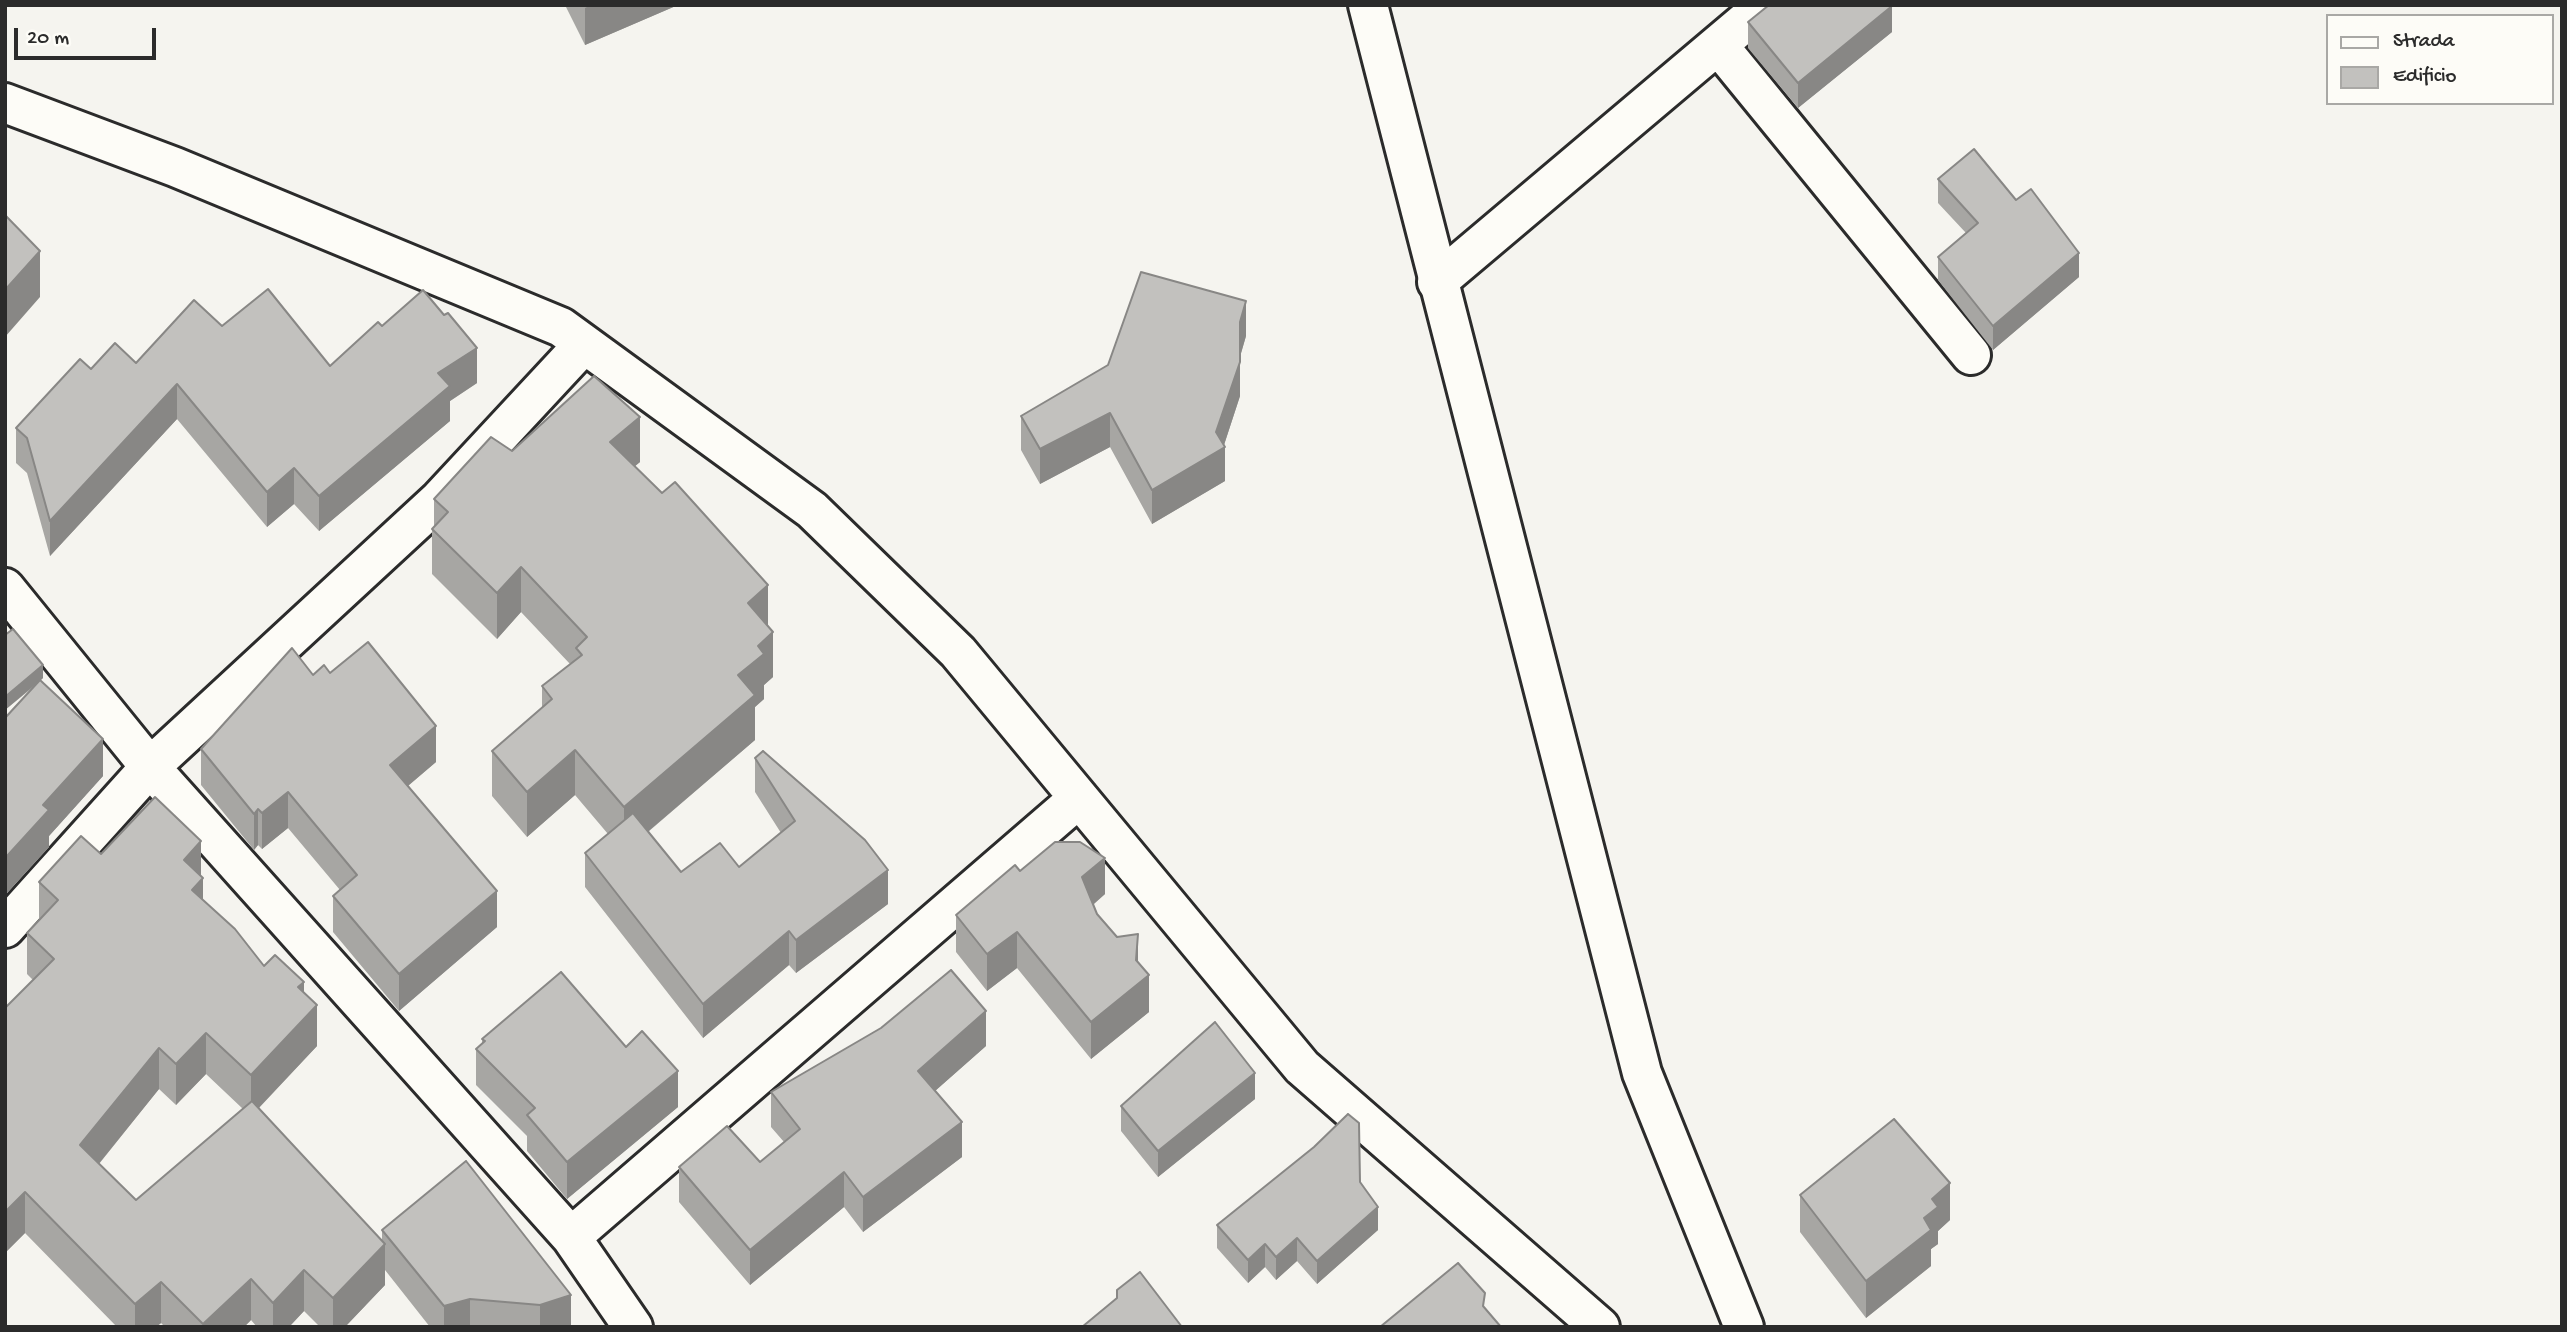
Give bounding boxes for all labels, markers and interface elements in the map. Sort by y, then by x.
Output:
scale bar [18,14,159,58]
legend [2326,14,2553,105]
text: 20 m [27,27,69,52]
text: Strada [2393,30,2454,55]
text: Edificio [2393,65,2457,90]

